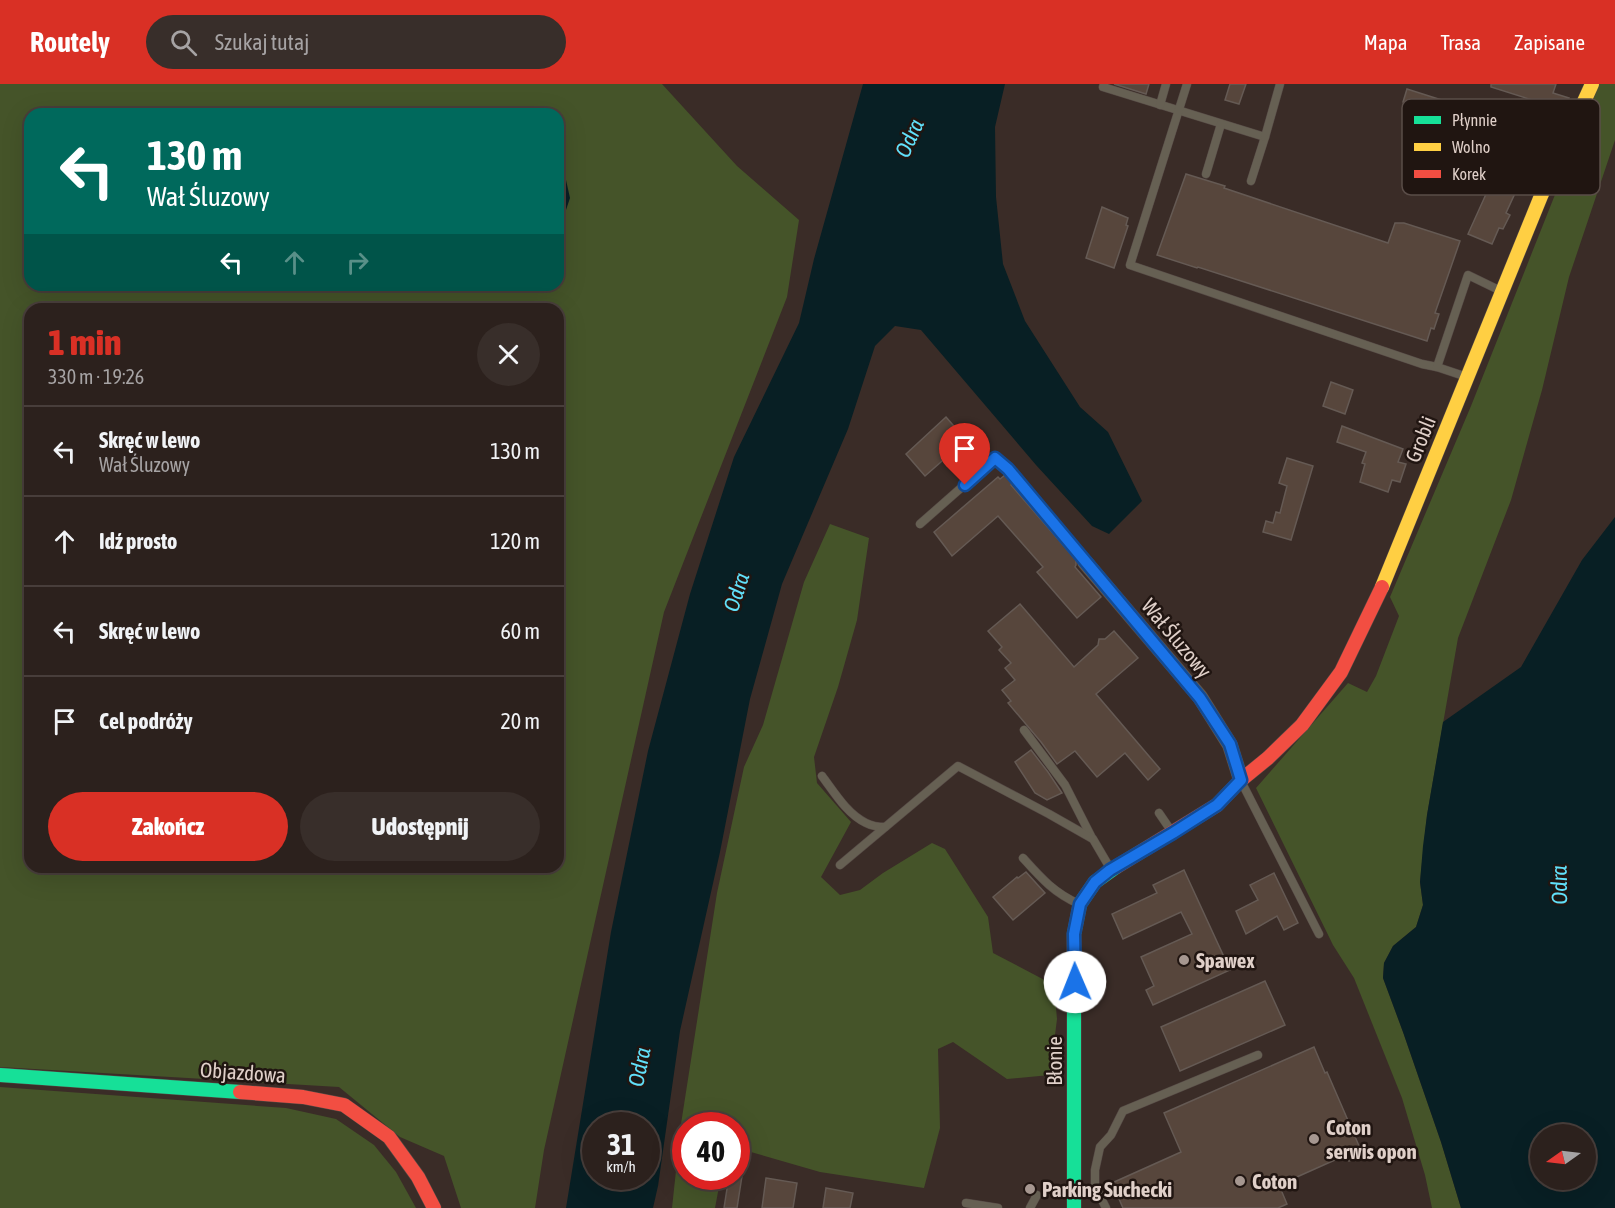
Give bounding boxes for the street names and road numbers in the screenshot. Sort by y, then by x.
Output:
street label: Grobli [1400,412,1440,466]
street label: Wał Śluzowy [1137,594,1217,683]
street label: Błonie [1042,1036,1066,1086]
street label: Objazdowa [199,1057,287,1087]

